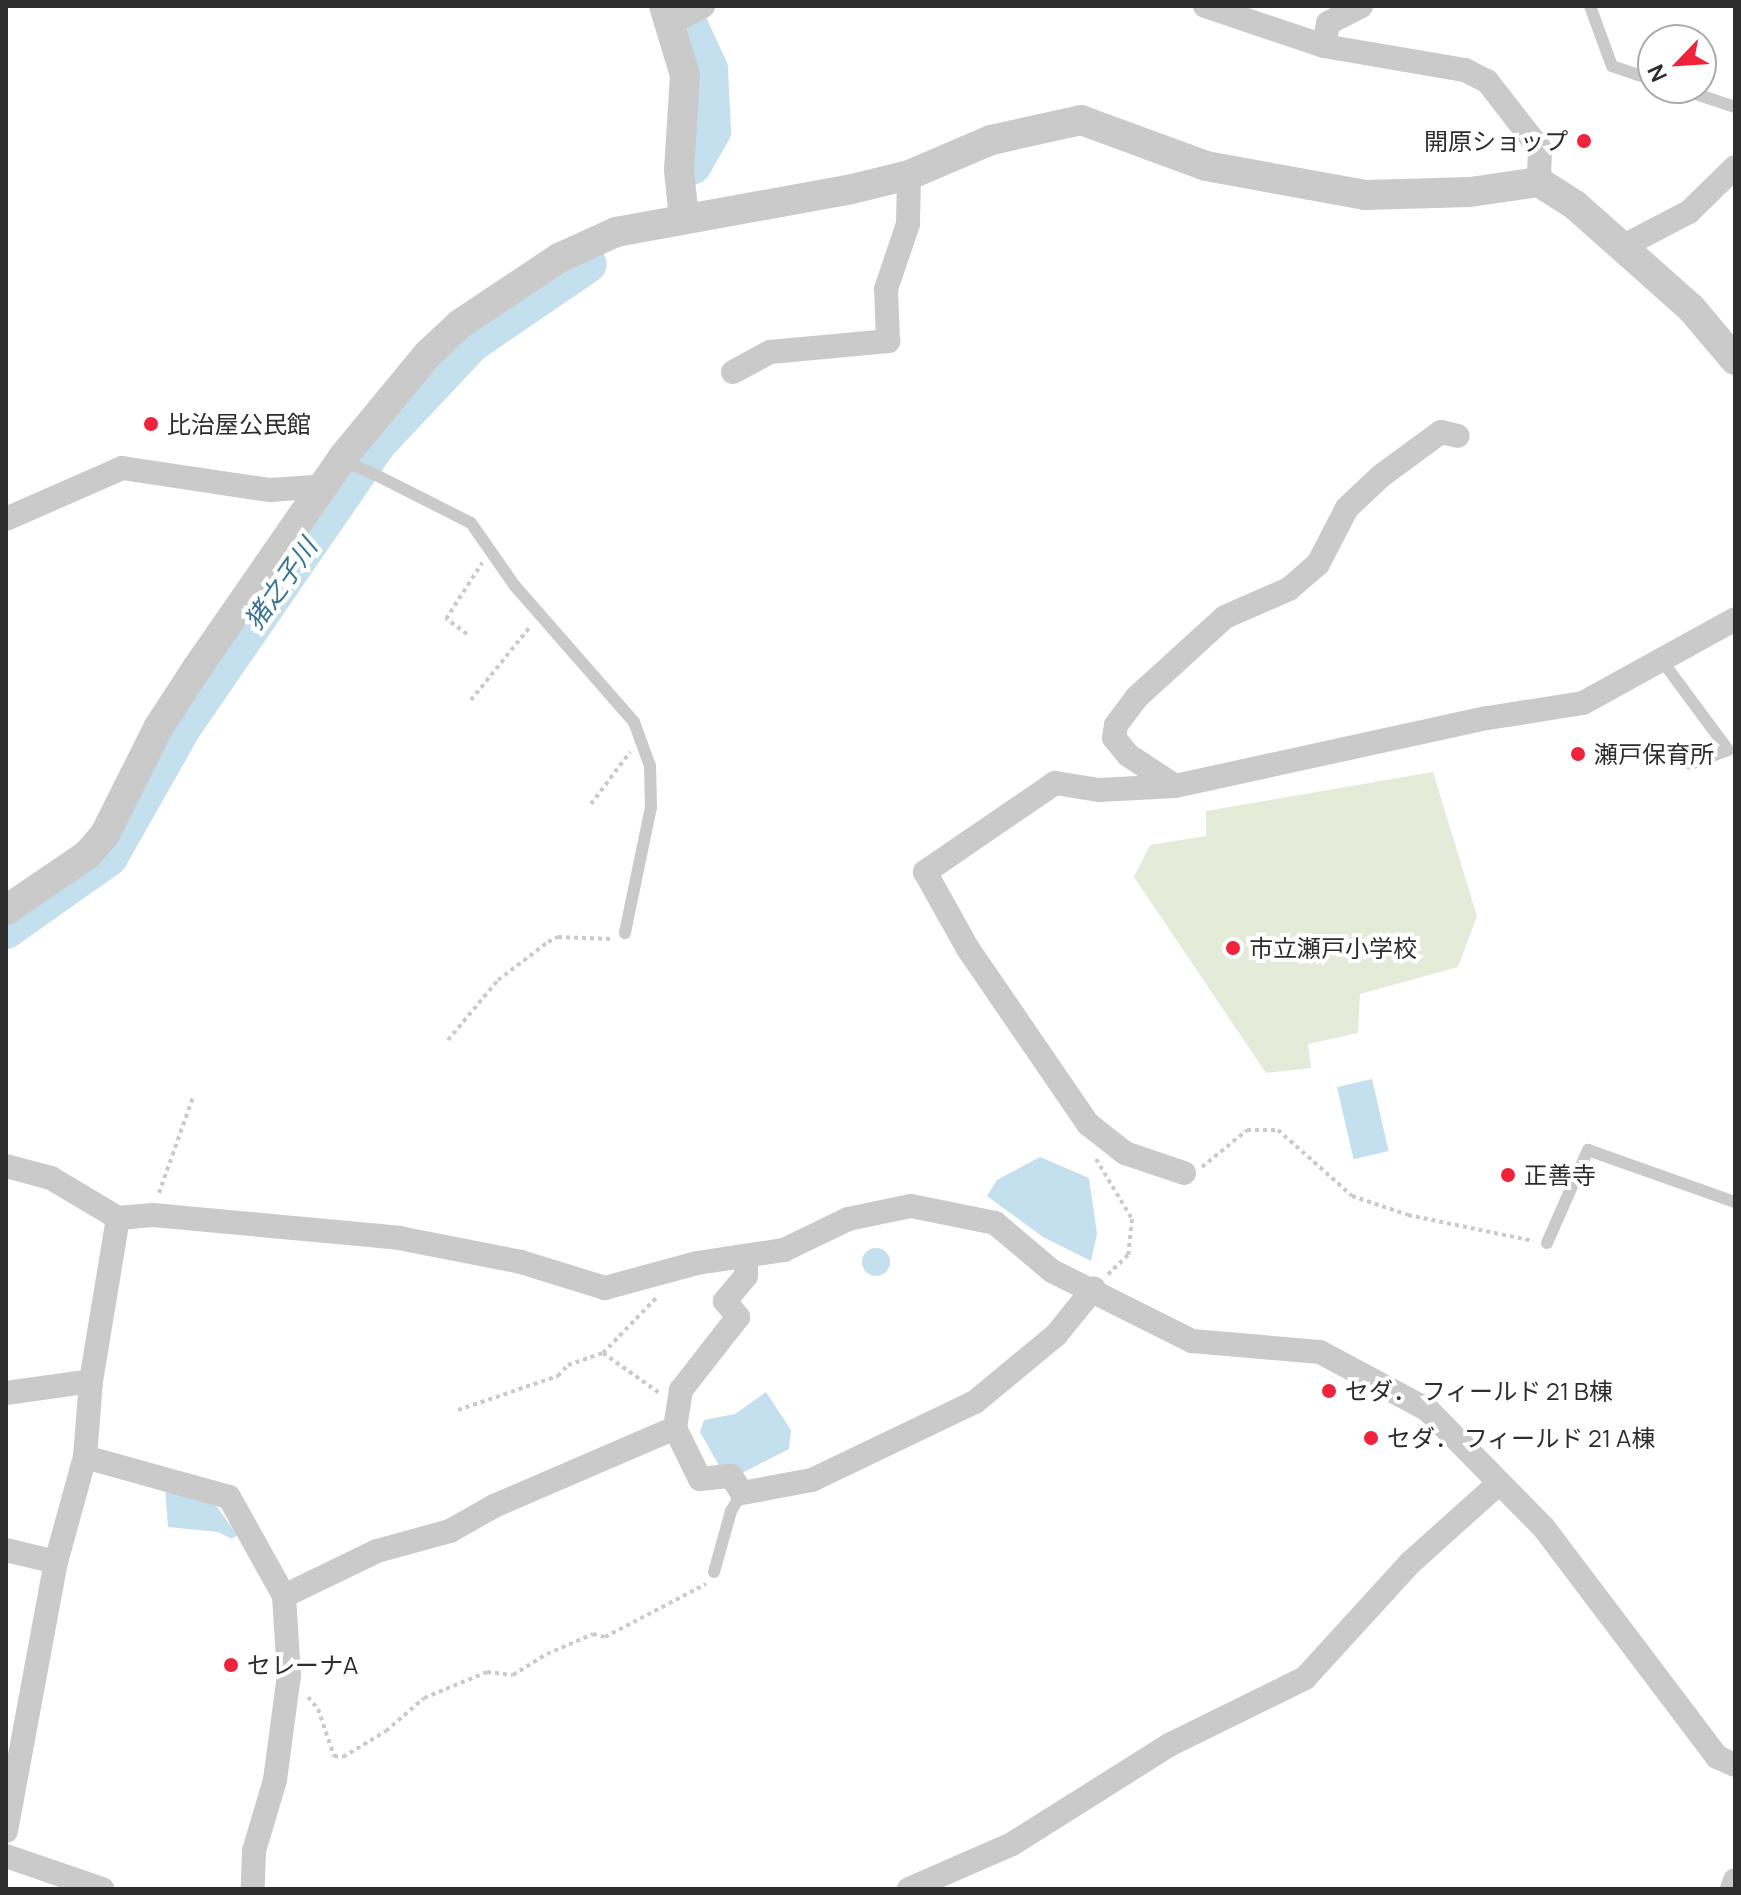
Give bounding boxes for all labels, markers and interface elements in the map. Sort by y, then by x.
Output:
north arrow [1637,24,1717,104]
text: N [1640,60,1674,87]
place label: 開原ショップ [1424,127,1568,155]
marker: 開原ショップ [1575,132,1593,150]
place label: 比治屋公民館 [167,410,311,438]
marker: 比治屋公民館 [142,415,160,433]
water label: 猪之子川 [238,532,324,636]
place label: 瀬戸保育所 [1594,740,1714,768]
marker: 瀬戸保育所 [1569,745,1587,763]
place label: 市立瀬戸小学校 [1249,934,1417,962]
marker: 市立瀬戸小学校 [1224,939,1242,957]
place label: 正善寺 [1524,1161,1596,1189]
marker: 正善寺 [1499,1166,1517,1184]
place label: セダ． フィールド 21 B棟 [1345,1377,1613,1405]
marker: セダ． フィールド 21 B棟 [1320,1382,1338,1400]
place label: セダ． フィールド 21 A棟 [1387,1424,1656,1452]
marker: セダ． フィールド 21 A棟 [1362,1429,1380,1447]
place label: セレーナA [247,1651,358,1679]
marker: セレーナA [222,1656,240,1674]

